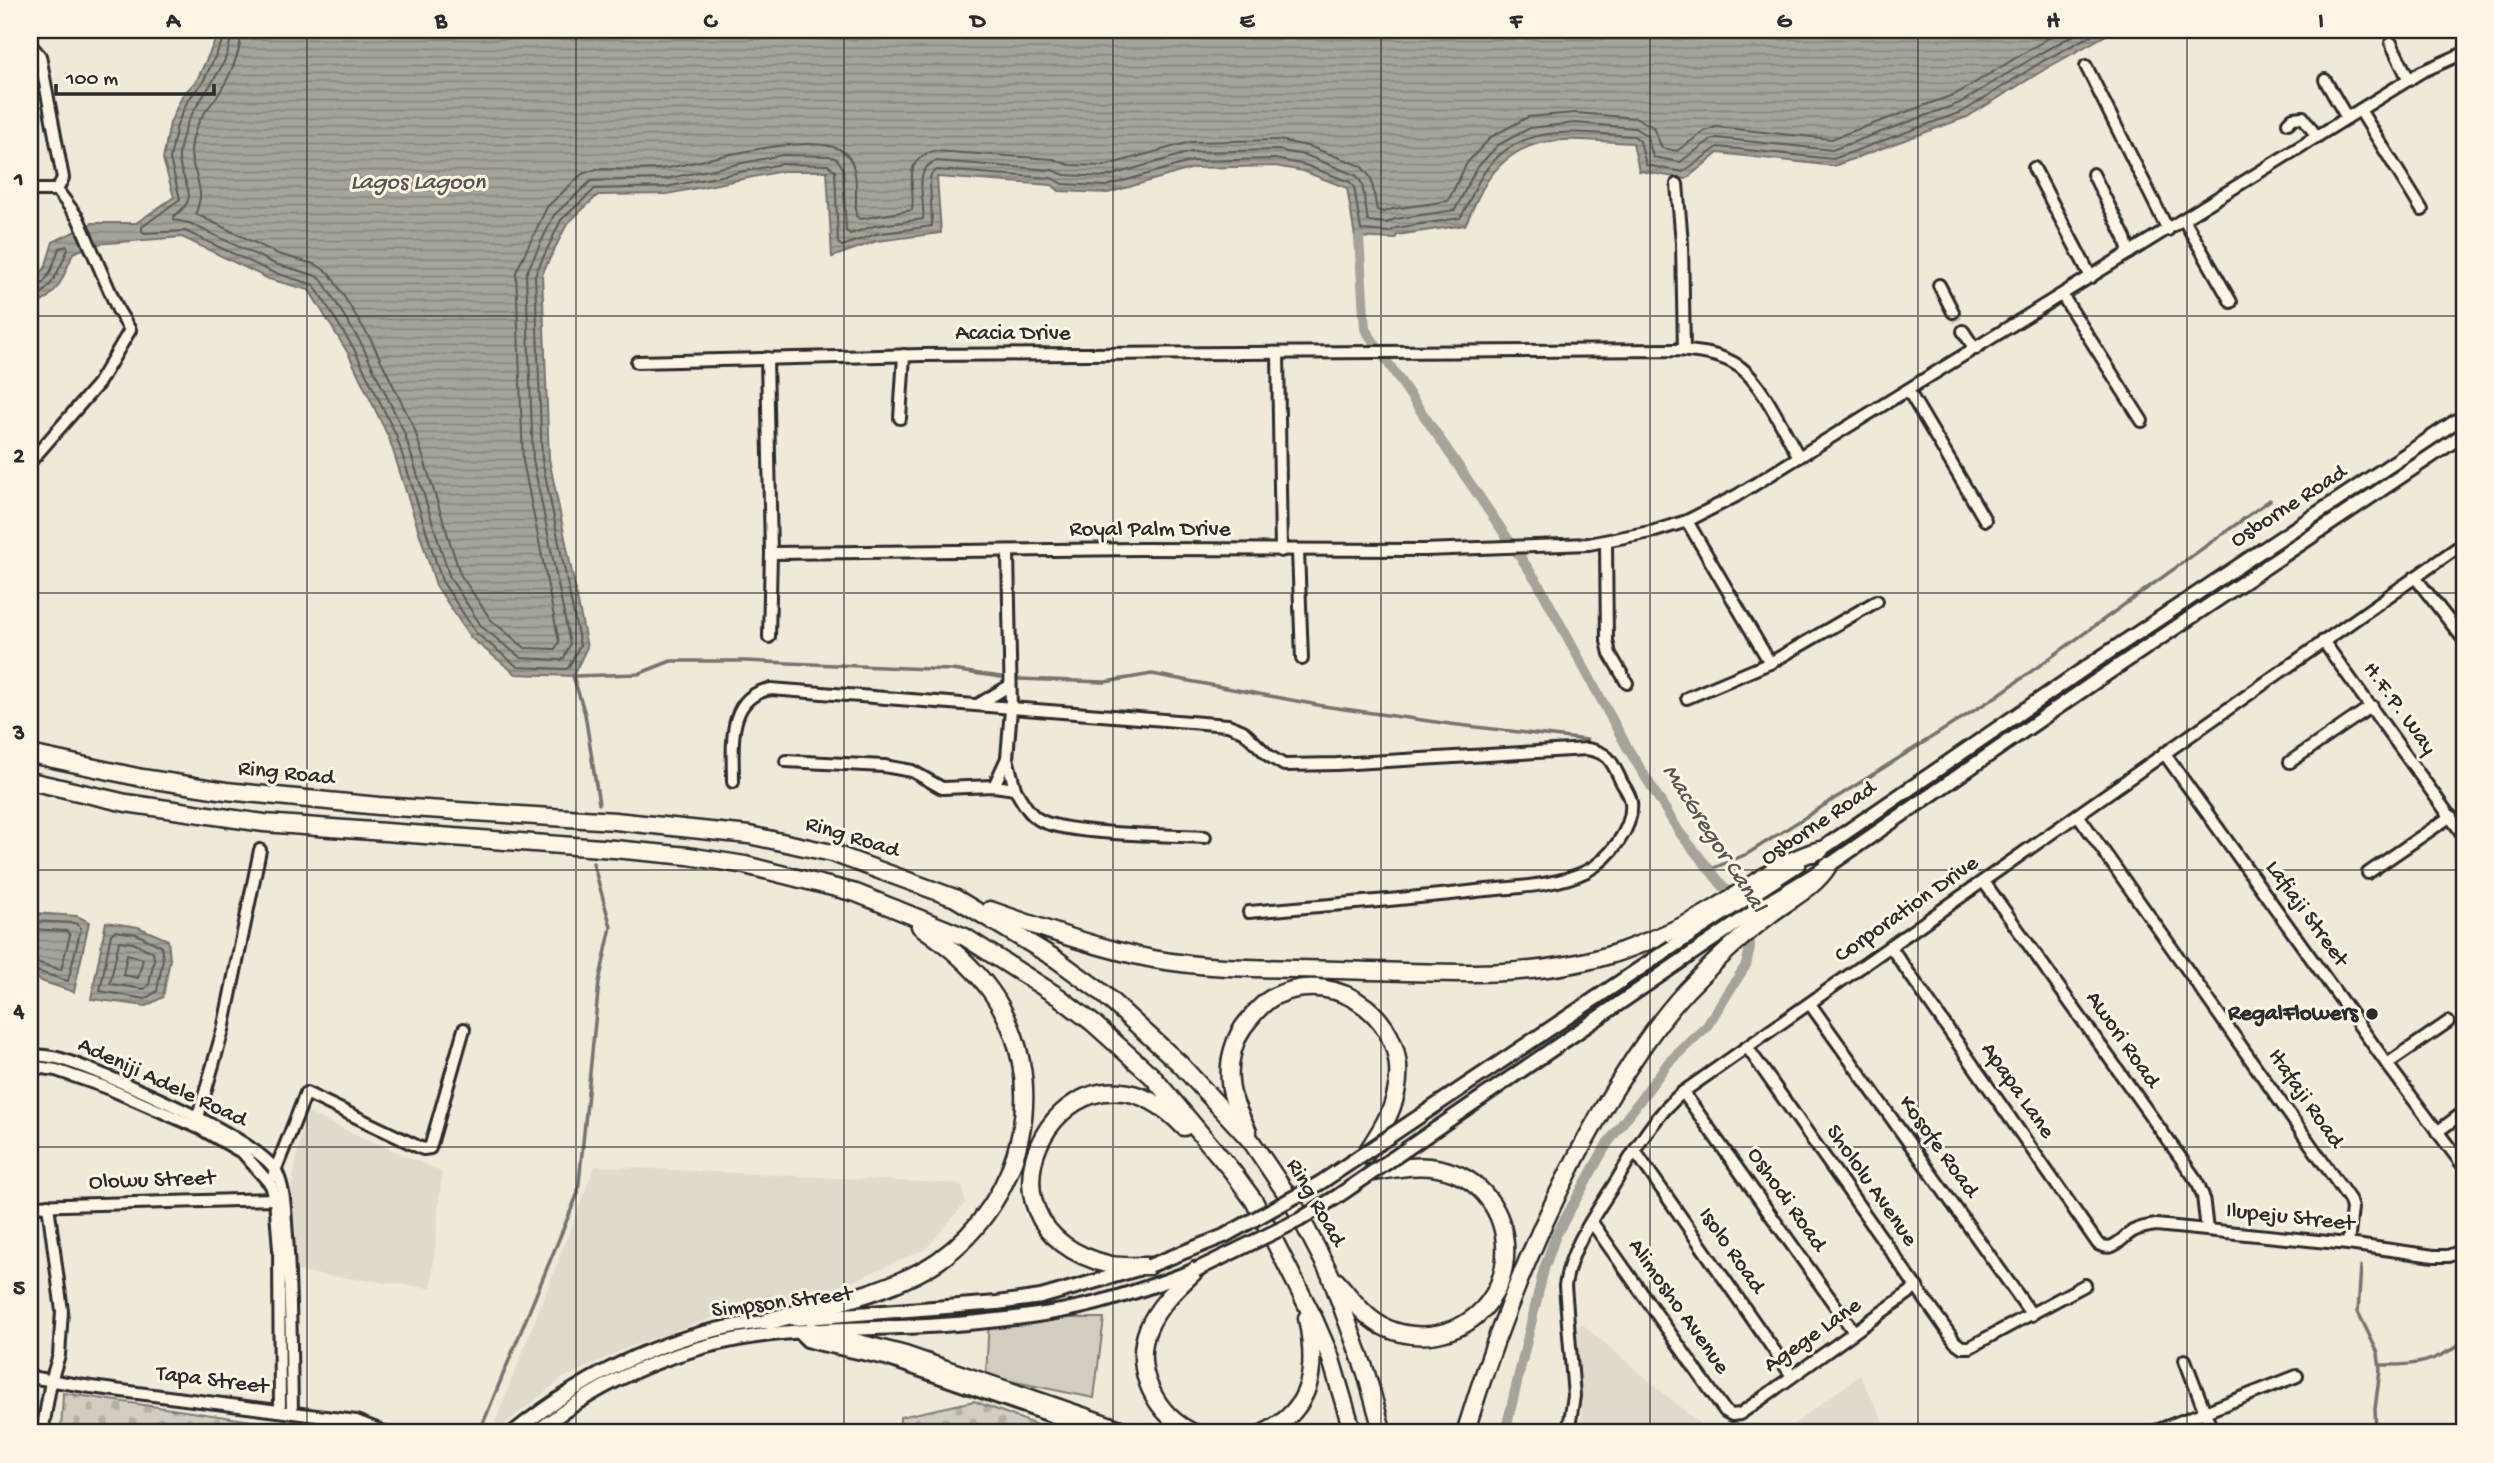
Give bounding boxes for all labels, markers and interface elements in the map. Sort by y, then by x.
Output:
text: A [165,9,181,36]
text: B [434,9,448,36]
text: C [704,9,719,36]
text: D [969,9,987,36]
text: E [1240,9,1256,36]
text: F [1509,9,1524,36]
text: G [1777,9,1793,36]
text: H [2046,9,2060,36]
text: I [2318,9,2324,36]
scale bar [56,52,214,96]
text: 100 m [65,68,118,93]
text: 1 [13,167,24,194]
water label: Lagos Lagoon [351,169,486,198]
street label: Acacia Drive [955,321,1072,348]
text: 2 [13,444,25,471]
street label: Osborne Road [2226,459,2353,555]
street label: Royal Palm Drive [1069,517,1232,544]
street label: H.F.P. Way [2356,657,2442,761]
text: 3 [12,721,25,748]
street label: Ring Road [236,756,337,793]
water label: MacGregor Canal [1654,759,1773,920]
street label: Osborne Road [1756,775,1883,872]
street label: Ring Road [802,811,904,865]
street label: Corporation Drive [1830,850,1985,970]
street label: Lafiaji Street [2259,856,2354,974]
street label: Awori Road [2079,986,2166,1095]
text: 4 [13,999,25,1026]
place label: RegalFlowers [2227,1001,2360,1028]
marker: RegalFlowers [2364,1006,2380,1022]
street label: Adeniji Adele Road [73,1032,252,1135]
street label: Apapa Lane [1974,1038,2061,1145]
street label: Itafaji Road [2261,1044,2350,1155]
street label: Kosofe Road [1892,1091,1985,1205]
street label: Shololu Avenue [1819,1120,1924,1253]
street label: Oshodi Road [1740,1143,1833,1258]
street label: Ring Road [1279,1154,1352,1253]
street label: Olowu Street [88,1165,217,1197]
street label: Ilupeju Street [2225,1198,2357,1238]
street label: Isolo Road [1692,1203,1771,1300]
street label: Alimosho Avenue [1621,1234,1735,1381]
text: 5 [13,1276,25,1303]
street label: Simpson Street [710,1281,855,1325]
street label: Agege Lane [1759,1292,1868,1379]
street label: Tapa Street [153,1361,271,1401]

